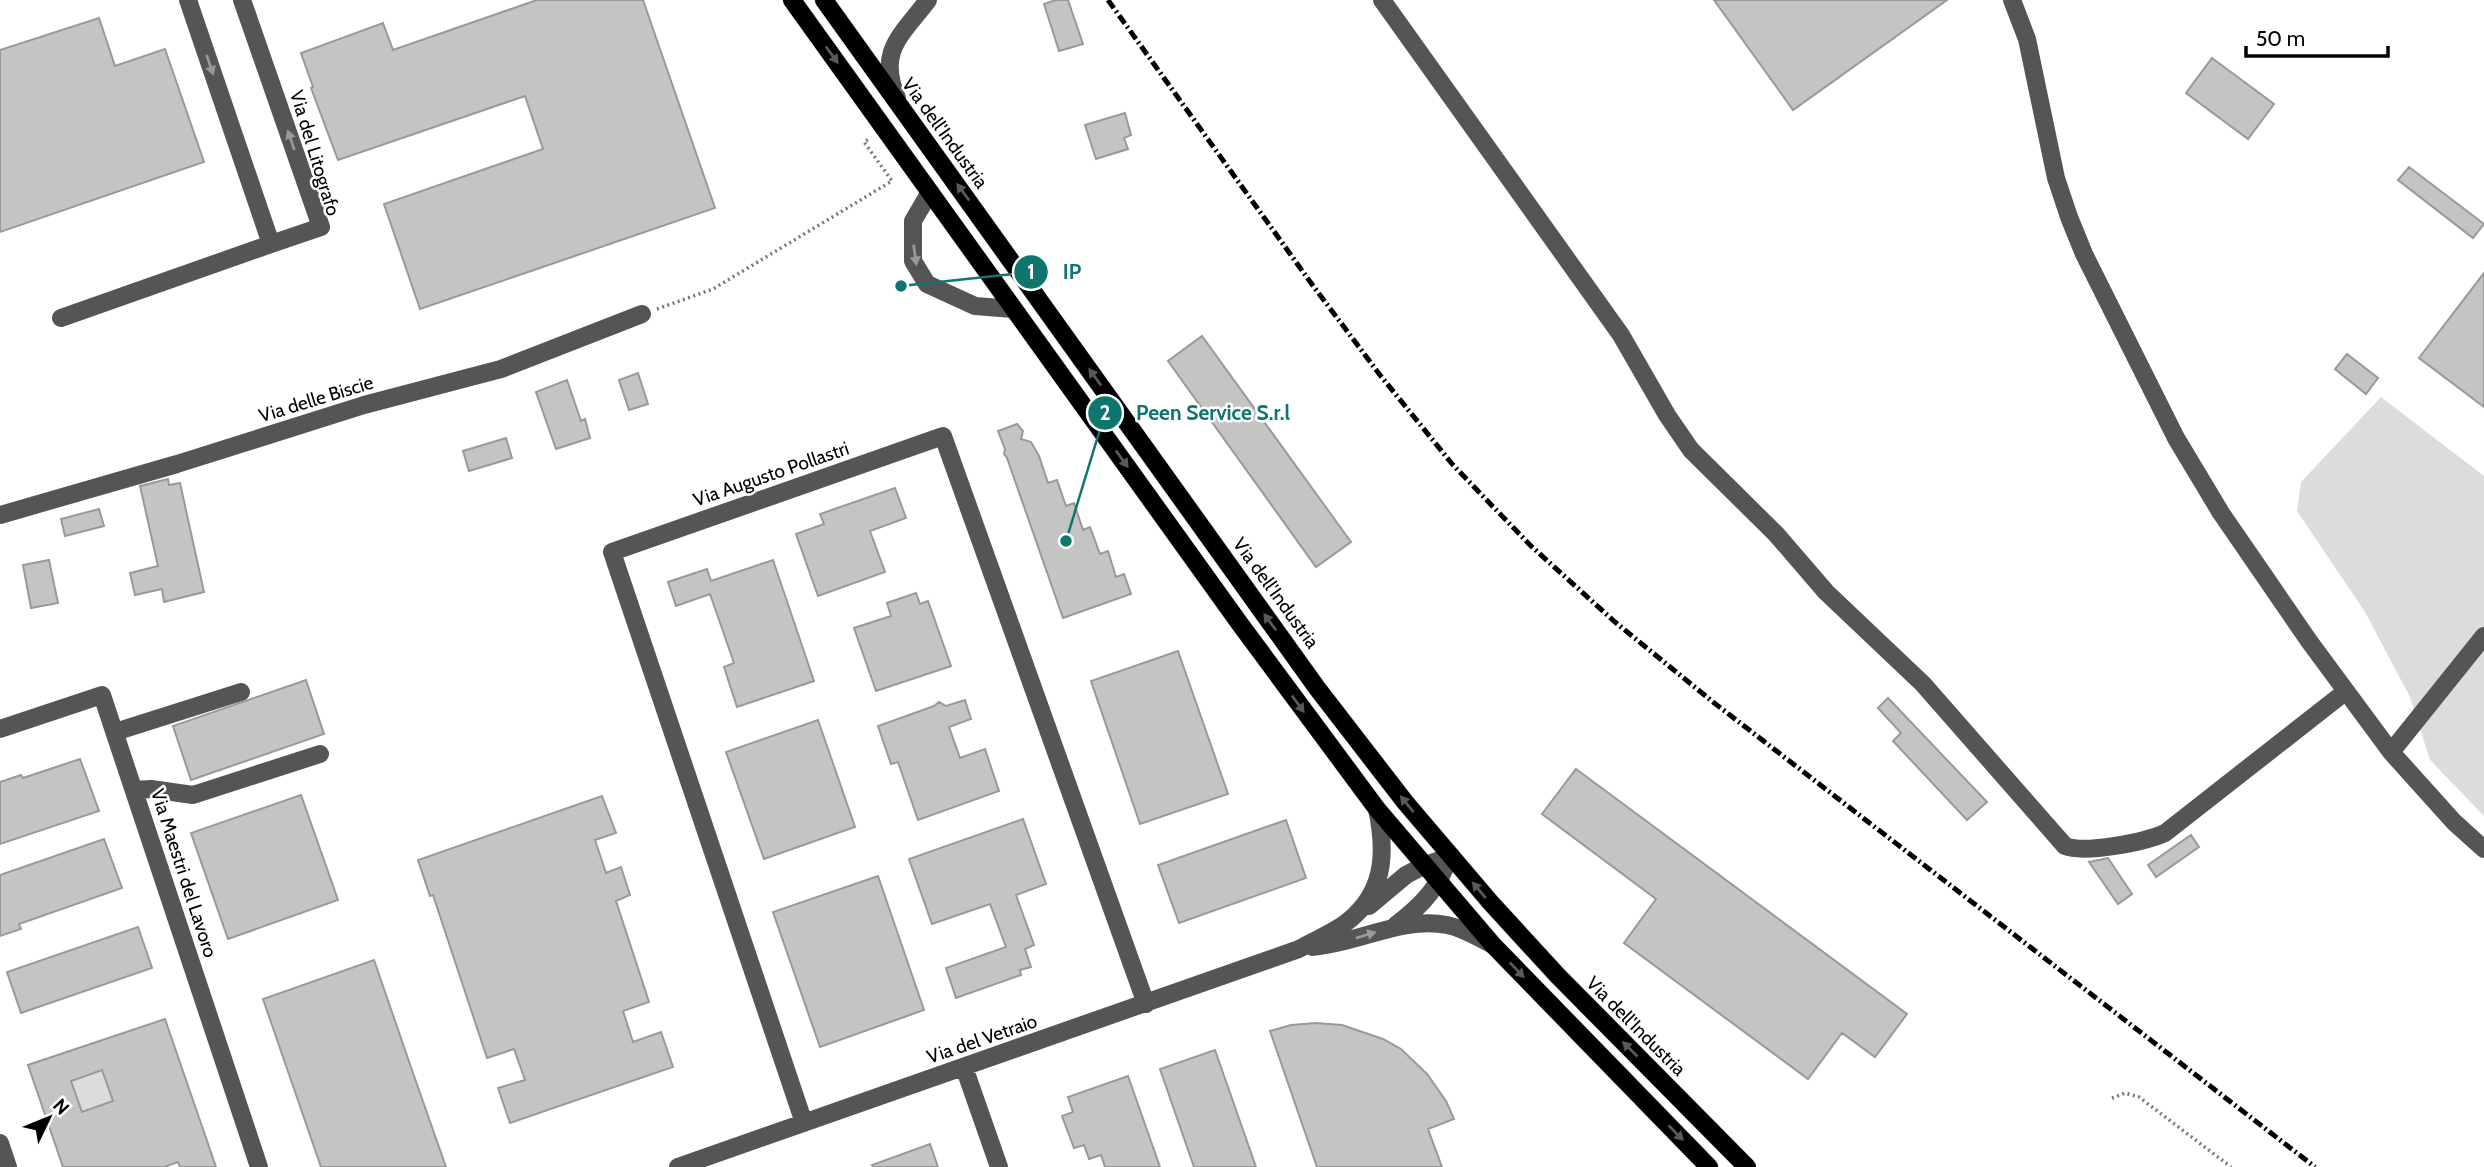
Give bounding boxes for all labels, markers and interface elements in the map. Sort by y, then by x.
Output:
scale bar [2246,14,2388,58]
text: 50 m [2256,26,2305,51]
one-way arrow [825,46,839,64]
one-way arrow [205,54,216,75]
street label: Via dell'Industria [897,73,993,193]
street label: Via del Litografo [285,87,345,219]
one-way arrow [285,129,296,150]
one-way arrow [955,184,970,202]
one-way arrow [909,244,920,266]
callout: IP [1014,251,1095,293]
text: 1 [1027,259,1035,284]
text: IP [1063,259,1082,284]
one-way arrow [1088,368,1102,387]
street label: Via delle Biscie [256,371,376,427]
callout: Peen Service S.r.l [1088,392,1304,434]
text: 2 [1099,400,1111,425]
text: Peen Service S.r.l [1136,400,1290,425]
street label: Via Augusto Pollastri [690,437,852,511]
one-way arrow [1114,450,1128,468]
street label: Via dell'Industria [1228,533,1324,653]
one-way arrow [1263,613,1277,631]
one-way arrow [1290,694,1305,712]
street label: Via Maestri del Lavoro [146,786,222,960]
one-way arrow [1399,796,1414,814]
one-way arrow [1472,881,1487,898]
one-way arrow [1356,930,1377,940]
one-way arrow [1508,961,1524,978]
street label: Via dell'Industria [1581,971,1691,1081]
street label: Via del Vetraio [924,1009,1040,1069]
one-way arrow [1622,1041,1638,1058]
north arrow [14,1083,84,1153]
text: N [48,1094,74,1120]
one-way arrow [1667,1124,1683,1141]

